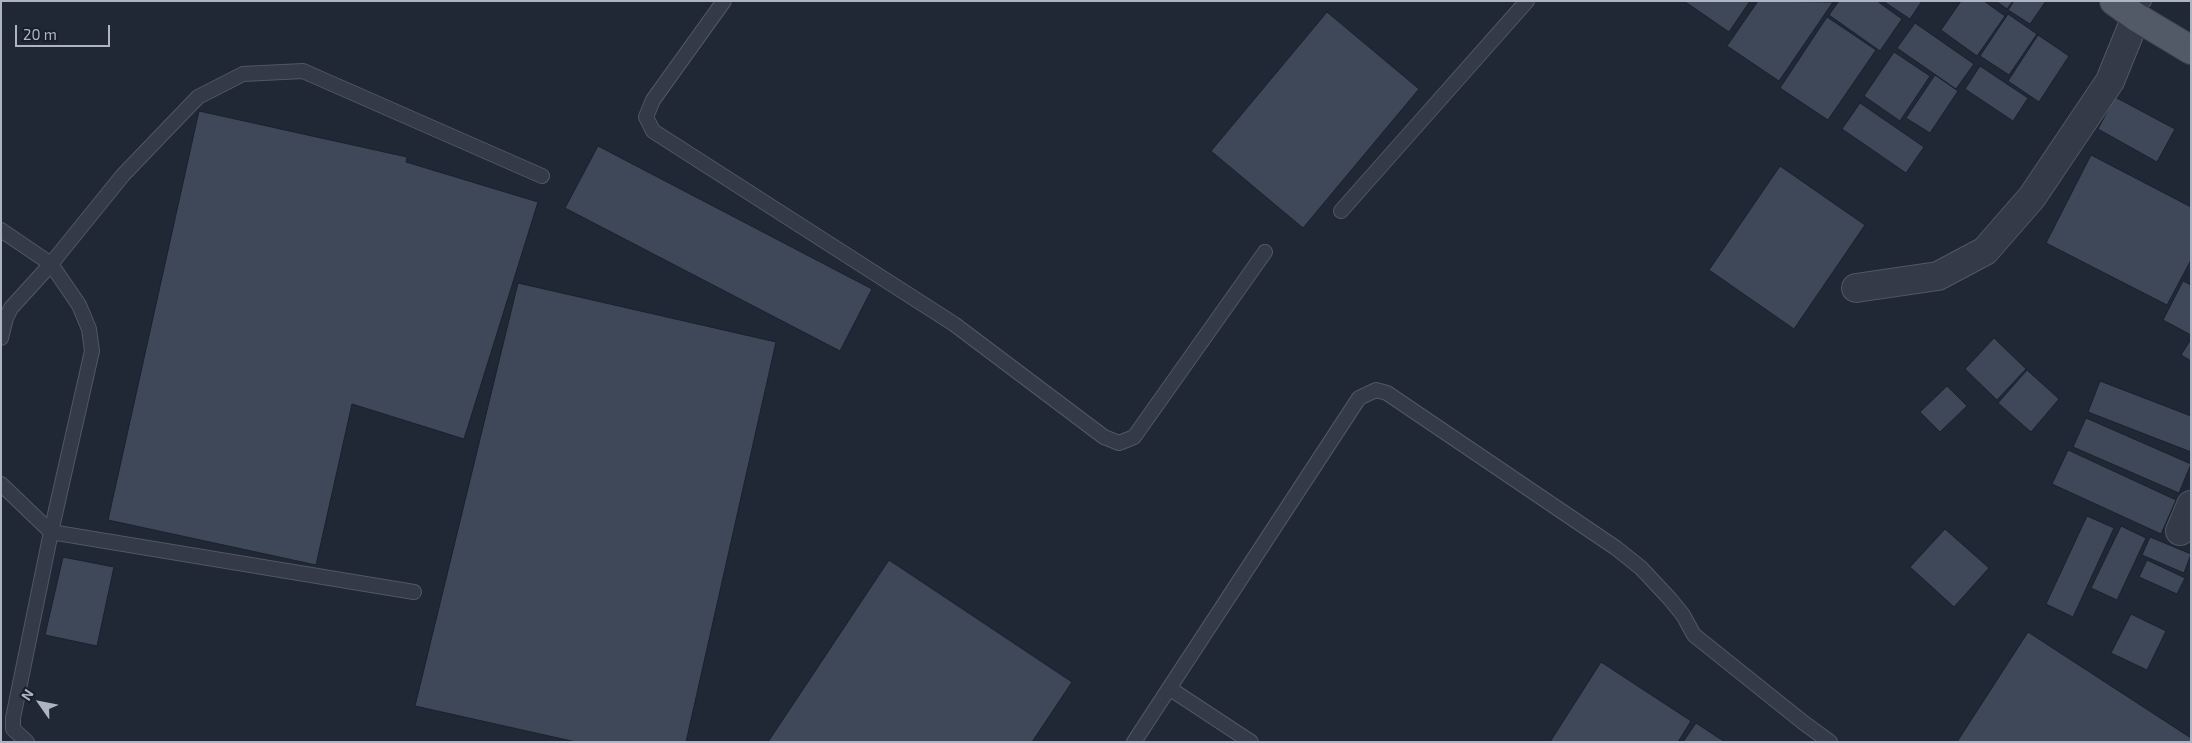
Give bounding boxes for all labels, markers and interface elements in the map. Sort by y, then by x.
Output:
scale bar [18,15,112,47]
text: 20 m [23,25,57,43]
north arrow [15,678,65,728]
text: N [17,686,37,703]

